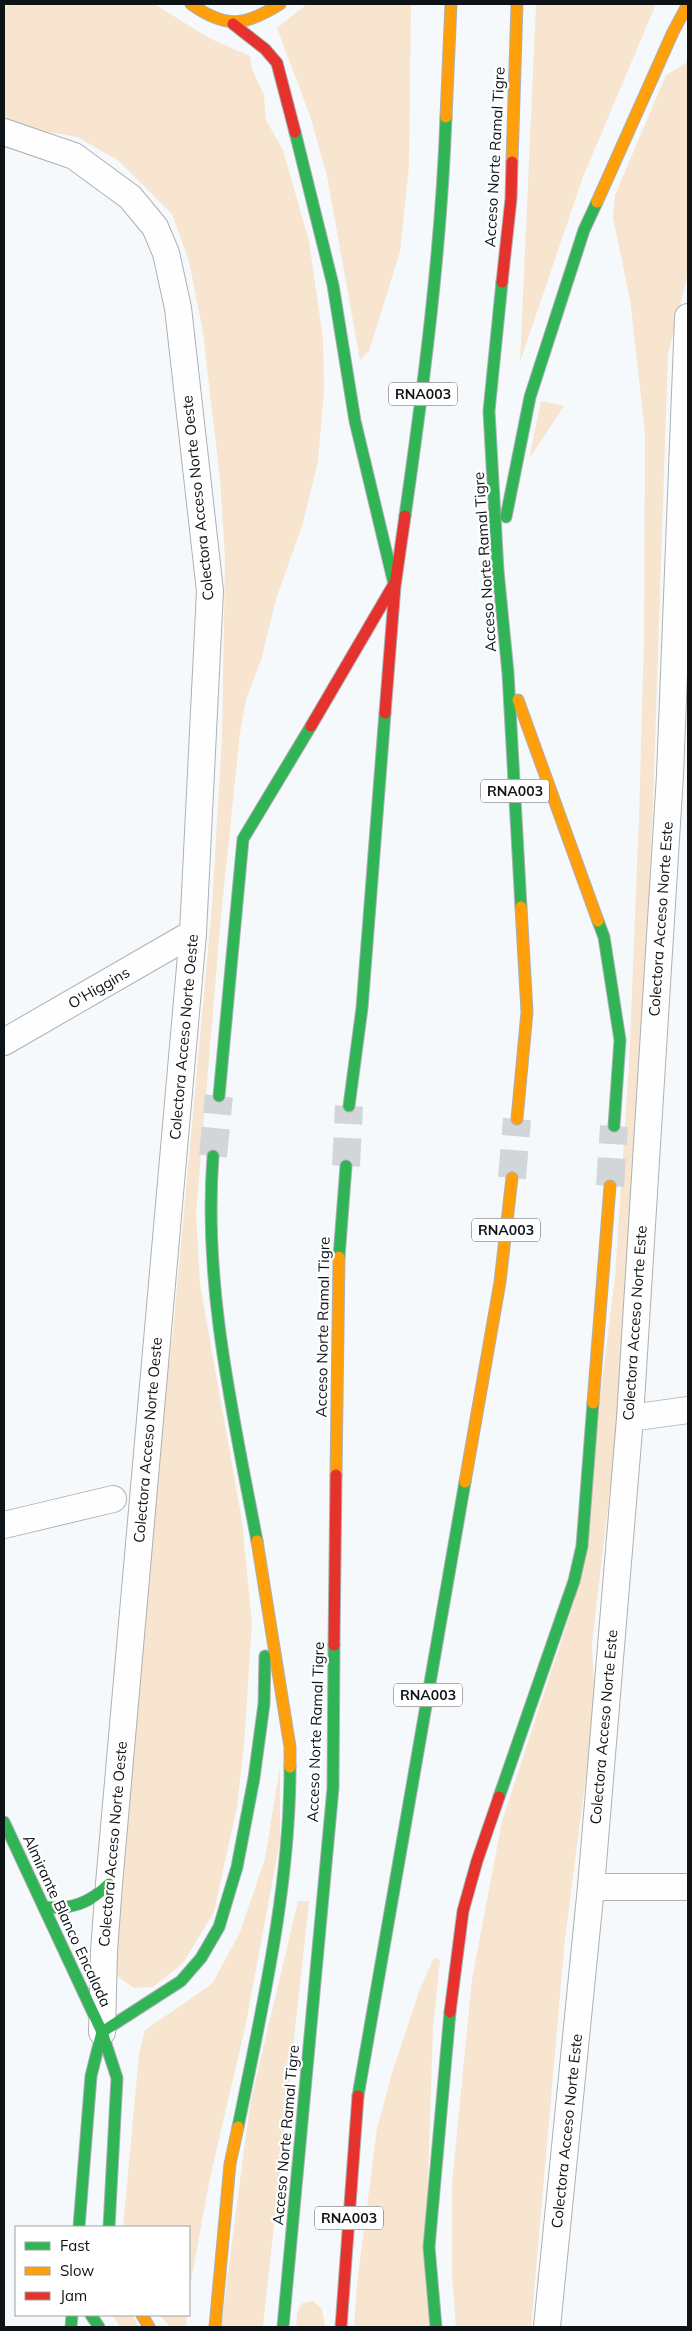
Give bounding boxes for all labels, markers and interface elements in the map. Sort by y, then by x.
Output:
street label: Acceso Norte Ramal Tigre [480,66,509,248]
road number: RNA003 [389,382,457,406]
street label: Colectora Acceso Norte Oeste [177,394,218,602]
street label: Acceso Norte Ramal Tigre [469,471,500,653]
road number: RNA003 [481,779,549,802]
street label: Colectora Acceso Norte Este [644,821,677,1017]
street label: Colectora Acceso Norte Oeste [165,933,202,1141]
street label: O'Higgins [65,962,133,1013]
road number: RNA003 [472,1218,540,1242]
street label: Colectora Acceso Norte Este [618,1225,651,1421]
street label: Acceso Norte Ramal Tigre [311,1237,334,1417]
street label: Colectora Acceso Norte Oeste [129,1336,166,1544]
street label: Colectora Acceso Norte Este [586,1629,621,1825]
street label: Acceso Norte Ramal Tigre [303,1641,328,1823]
road number: RNA003 [394,1684,462,1706]
street label: Colectora Acceso Norte Oeste [94,1740,131,1948]
street label: Almirante Blanco Encalada [19,1832,116,2010]
street label: Colectora Acceso Norte Este [547,2033,586,2229]
street label: Acceso Norte Ramal Tigre [268,2044,303,2226]
road number: RNA003 [315,2206,383,2230]
legend [15,2226,190,2316]
text: Fast [60,2236,90,2255]
text: Slow [60,2261,94,2280]
text: Jam [60,2286,87,2305]

